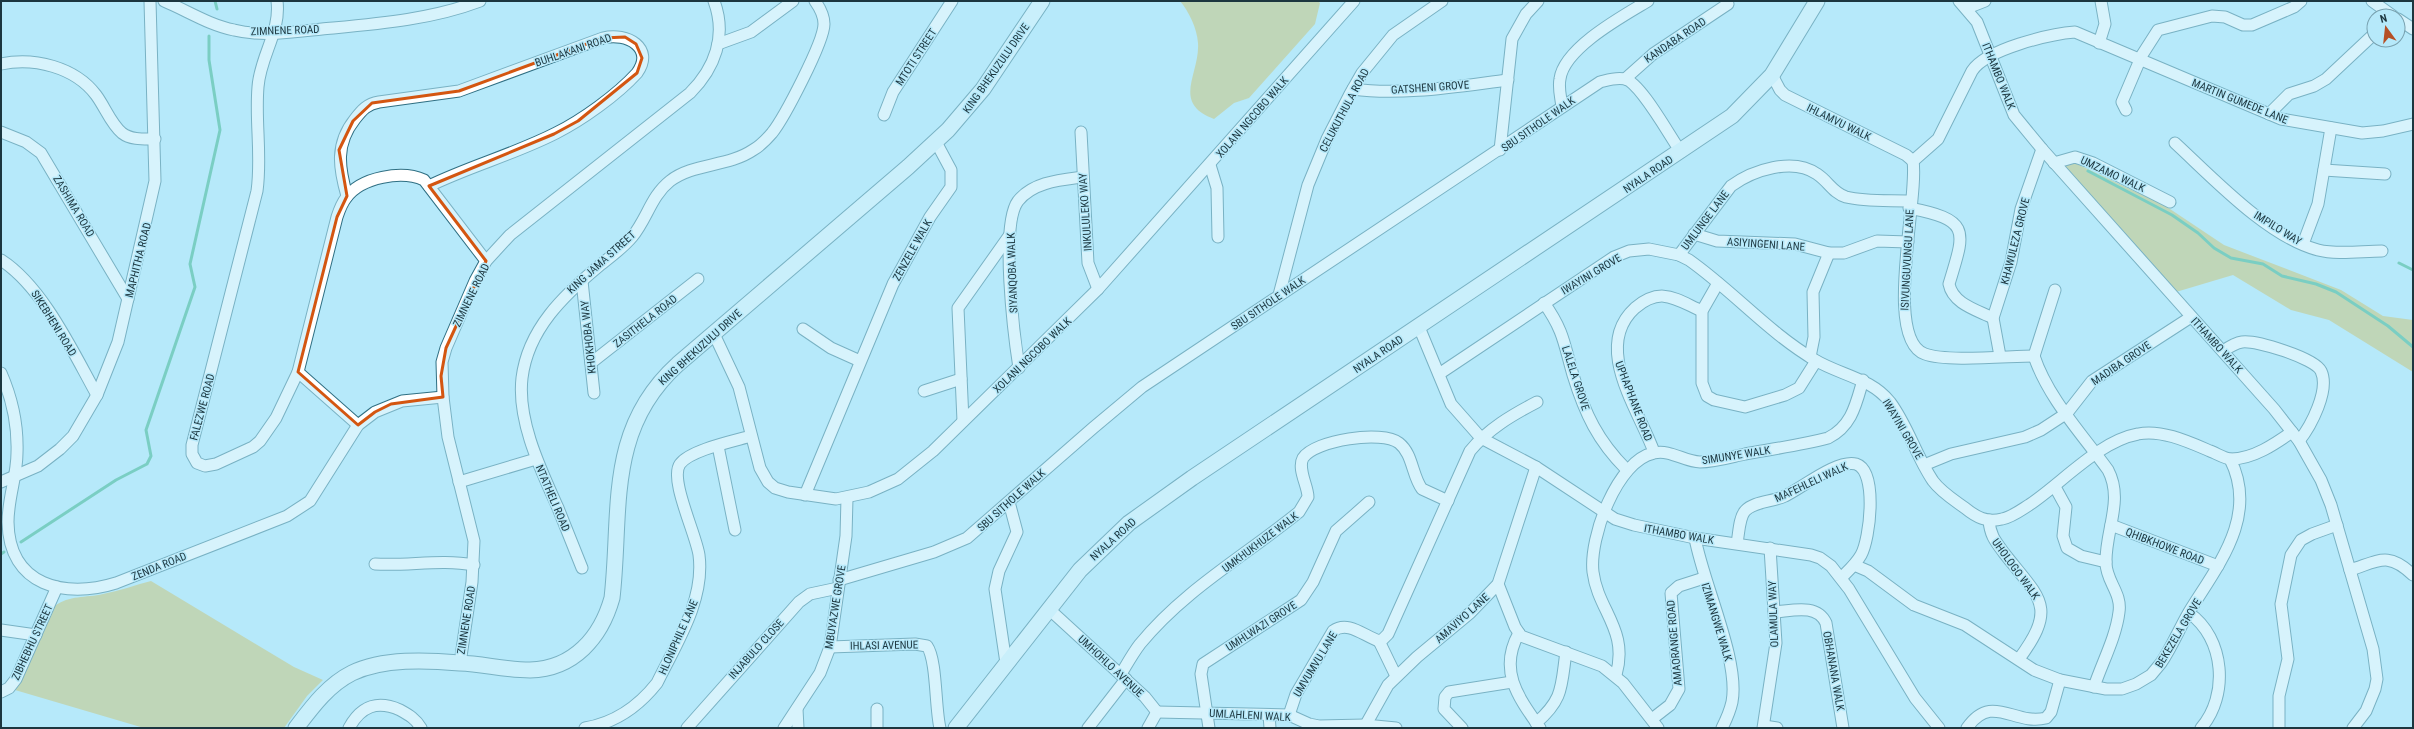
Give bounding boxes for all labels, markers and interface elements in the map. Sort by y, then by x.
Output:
north arrow [2366,8,2406,48]
text: N [2379,12,2389,26]
street label: KANDABA ROAD [1642,15,1709,66]
street label: KING BHEKUZULU DRIVE [960,20,1033,116]
street label: ZIMNENE ROAD [250,23,320,38]
street label: MTOTI STREET [893,26,940,88]
street label: BUHLAKANI ROAD [533,31,613,70]
street label: ITHAMBO WALK [1979,41,2018,111]
street label: CELUKUTHULA ROAD [1317,66,1372,154]
street label: XOLANI NGCOBO WALK [1214,74,1291,161]
street label: MARTIN GUMEDE LANE [2190,76,2290,127]
street label: GATSHENI GROVE [1391,78,1470,97]
street label: SBU SITHOLE WALK [1499,94,1578,155]
street label: IHLAMVU WALK [1804,101,1873,144]
street label: NYALA ROAD [1621,153,1676,196]
street label: UMZAMO WALK [2078,154,2147,195]
street label: INKULULEKO WAY [1076,172,1095,251]
street label: ZASHIMA ROAD [50,173,97,239]
street label: UMLUNGE LANE [1679,188,1732,253]
street label: KHAWULEZA GROVE [1998,196,2033,286]
street label: ISIVUNGUVUNGU LANE [1898,209,1917,311]
street label: IMPILO WAY [2252,209,2304,248]
street label: ZENZELE WALK [890,217,935,283]
street label: MAPHITHA ROAD [123,221,154,299]
street label: KING JAMA STREET [564,228,638,296]
street label: SIYANQOBA WALK [1005,232,1020,313]
street label: ASIYINGENI LANE [1727,235,1806,254]
street label: IWAYINI GROVE [1559,251,1624,297]
street label: ZIMNENE ROAD [451,261,492,329]
street label: SBU SITHOLE WALK [1229,274,1308,333]
street label: SIKEBHENI ROAD [28,288,79,359]
street label: ZASITHELA ROAD [611,292,680,350]
street label: KHOKHOBA WAY [578,299,599,374]
street label: KING BHEKUZULU DRIVE [656,306,745,388]
street label: XOLANI NGCOBO WALK [991,315,1074,396]
street label: ITHAMBO WALK [2188,315,2245,376]
street label: NYALA ROAD [1351,333,1406,376]
street label: MADIBA GROVE [2089,338,2154,388]
street label: LALELA GROVE [1559,344,1592,413]
street label: UPHAPHANE ROAD [1612,359,1655,443]
street label: FALEZWE ROAD [187,372,218,442]
street label: IWAYINI GROVE [1880,397,1926,462]
street label: SIMUNYE WALK [1701,444,1771,467]
street label: MAFEHLELI WALK [1773,460,1850,505]
street label: NTATHELI ROAD [533,463,572,533]
street label: SBU SITHOLE WALK [975,466,1048,534]
street label: UMKHUKHUZE WALK [1220,510,1301,575]
street label: NYALA ROAD [1088,515,1139,563]
street label: ITHAMBO WALK [1643,522,1715,547]
street label: QHIBKHOWE ROAD [2124,526,2206,567]
street label: UHOLOGO WALK [1989,536,2042,602]
street label: ZENDA ROAD [130,550,189,583]
street label: MBUYAZWE GROVE [822,564,849,650]
street label: OLAMULA WAY [1766,580,1781,648]
street label: IZIMANGWE WALK [1698,581,1735,663]
street label: ZIMNENE ROAD [455,585,478,655]
street label: AMAVIYO LANE [1433,590,1492,646]
street label: BEKEZELA GROVE [2153,596,2205,670]
street label: HLONIPHILE LANE [656,597,701,677]
street label: UMHLWAZI GROVE [1223,598,1300,654]
street label: AMAORANGE ROAD [1664,600,1685,686]
street label: ZIBHEBHU STREET [9,602,56,682]
street label: INJABULO CLOSE [726,616,787,682]
street label: UMVUMVU LANE [1291,629,1340,699]
street label: OBHANANA WALK [1820,630,1847,712]
street label: UMHOHLO AVENUE [1075,633,1146,700]
street label: IHLASI AVENUE [850,638,919,653]
street label: UMLAHLENI WALK [1209,707,1291,724]

